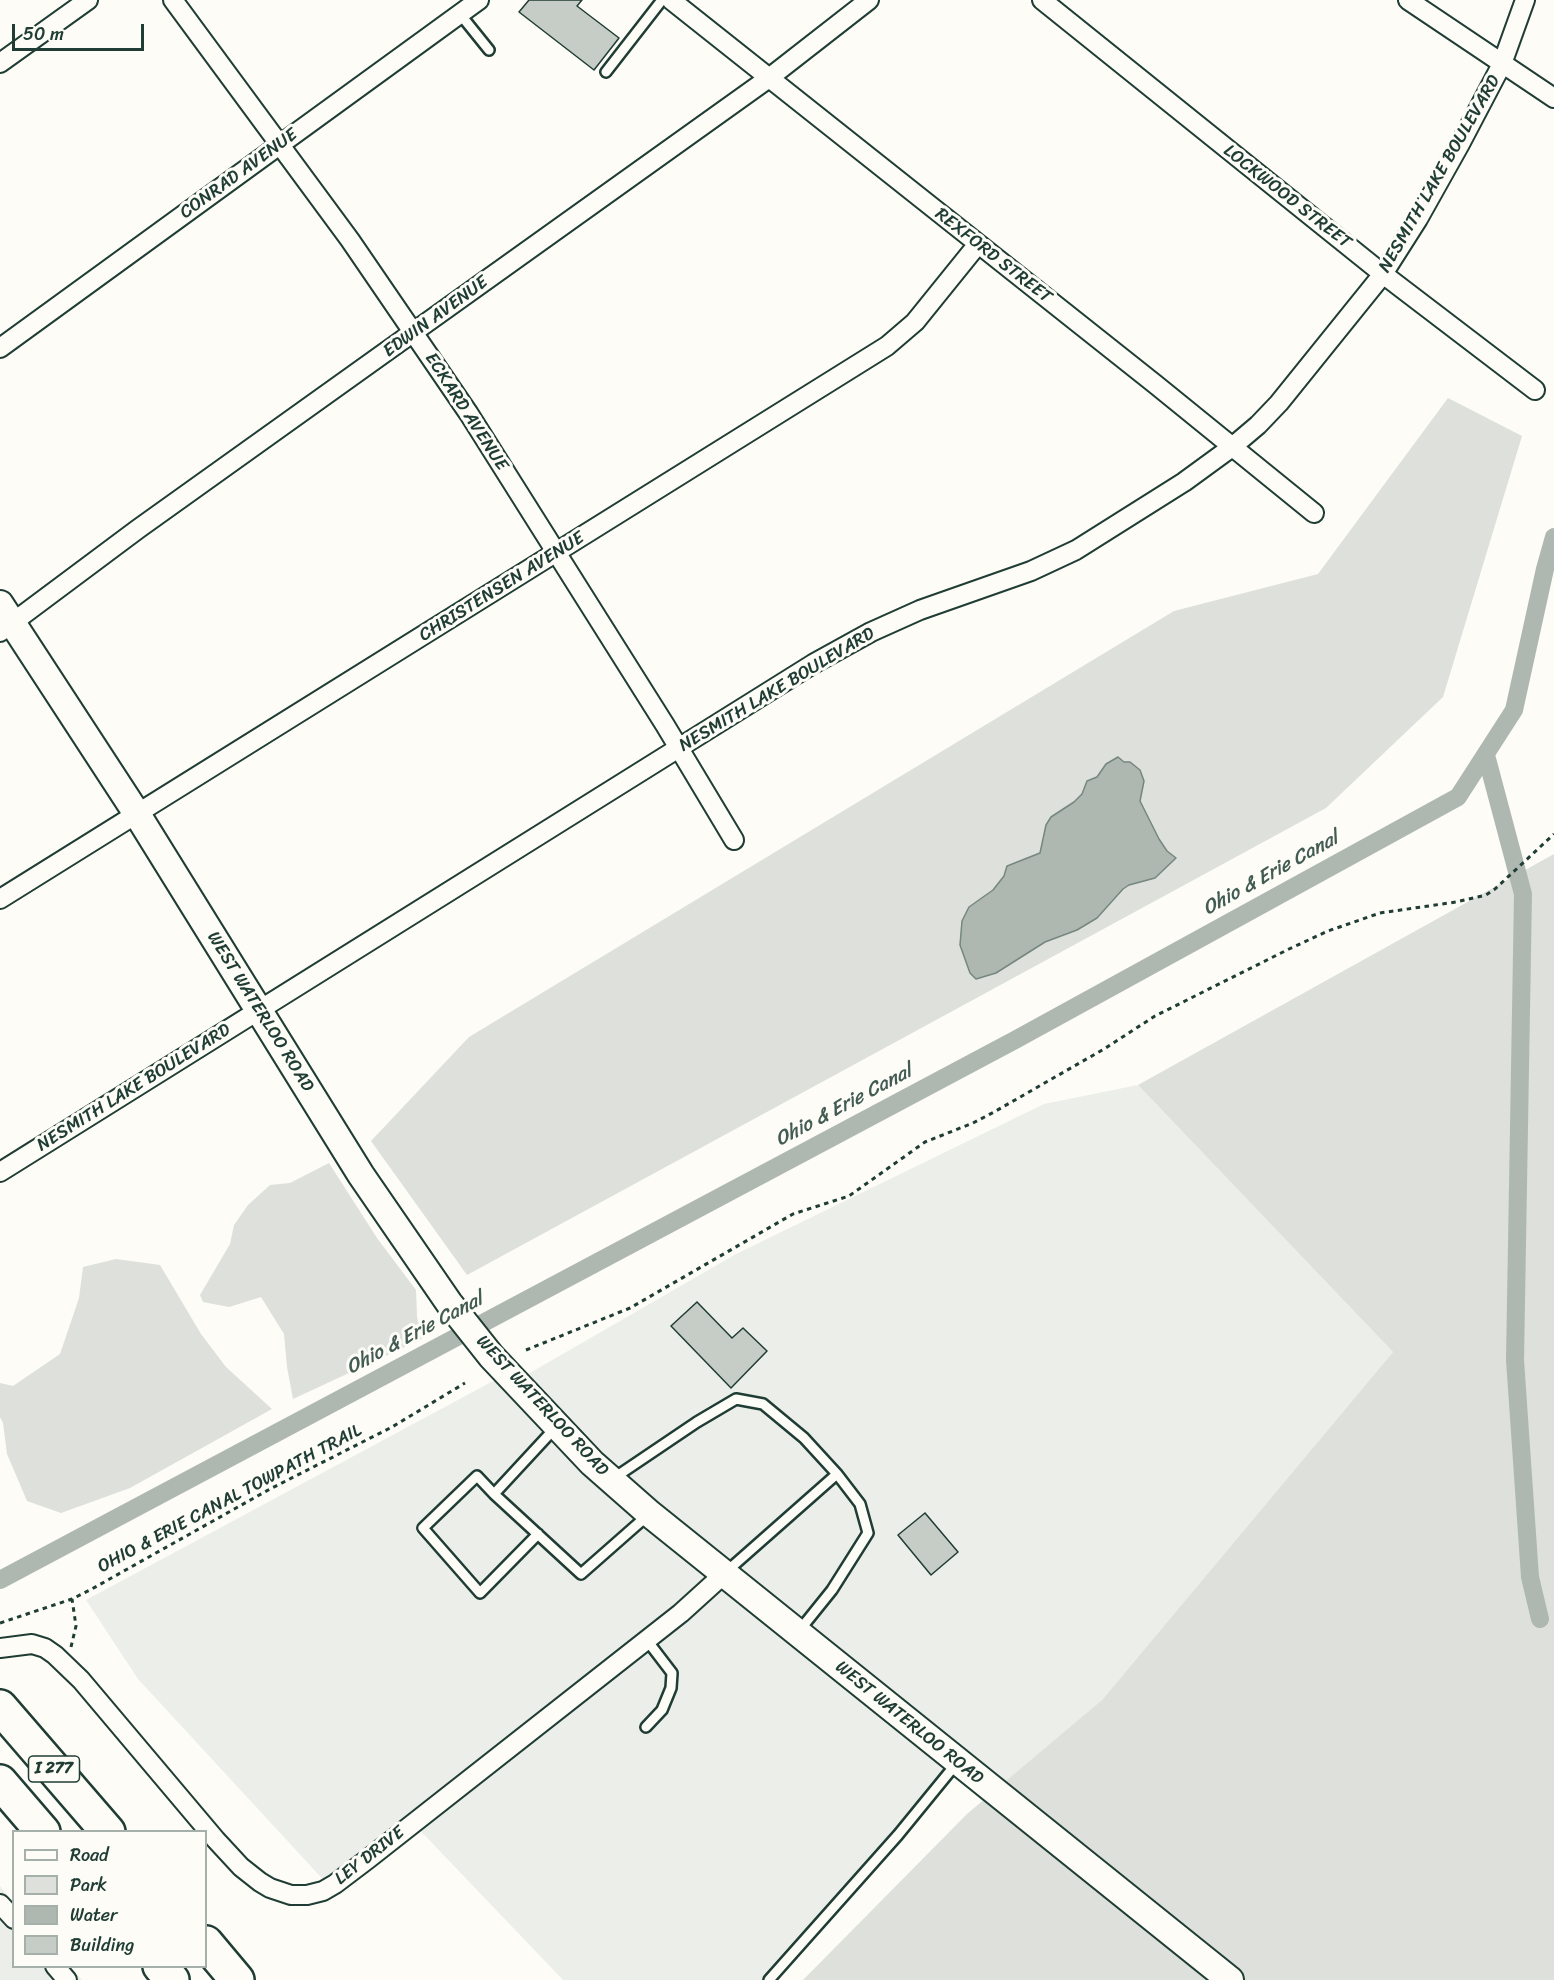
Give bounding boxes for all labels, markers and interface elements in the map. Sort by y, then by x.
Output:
scale bar [15,12,147,50]
text: 50 m [23,18,64,50]
street label: NESMITH LAKE BOULEVARD [1375,71,1505,277]
street label: CONRAD AVENUE [176,124,302,224]
street label: LOCKWOOD STREET [1219,140,1355,254]
street label: REXFORD STREET [930,204,1056,308]
street label: EDWIN AVENUE [379,272,493,362]
street label: ECKARD AVENUE [420,349,512,475]
street label: CHRISTENSEN AVENUE [415,527,589,647]
street label: NESMITH LAKE BOULEVARD [675,623,879,757]
water label: Ohio & Erie Canal [1199,827,1343,921]
street label: WEST WATERLOO ROAD [202,928,318,1096]
street label: NESMITH LAKE BOULEVARD [33,1019,235,1157]
water label: Ohio & Erie Canal [771,1060,917,1152]
water label: Ohio & Erie Canal [342,1288,488,1380]
street label: WEST WATERLOO ROAD [471,1331,613,1481]
street label: OHIO & ERIE CANAL TOWPATH TRAIL [94,1420,366,1578]
street label: WEST WATERLOO ROAD [830,1656,988,1790]
road number: I 277 [28,1756,80,1782]
street label: LEY DRIVE [331,1822,409,1890]
legend [12,1830,207,1968]
text: Road [70,1839,109,1871]
text: Park [70,1869,107,1901]
text: Water [70,1899,117,1931]
text: Building [70,1929,134,1961]

